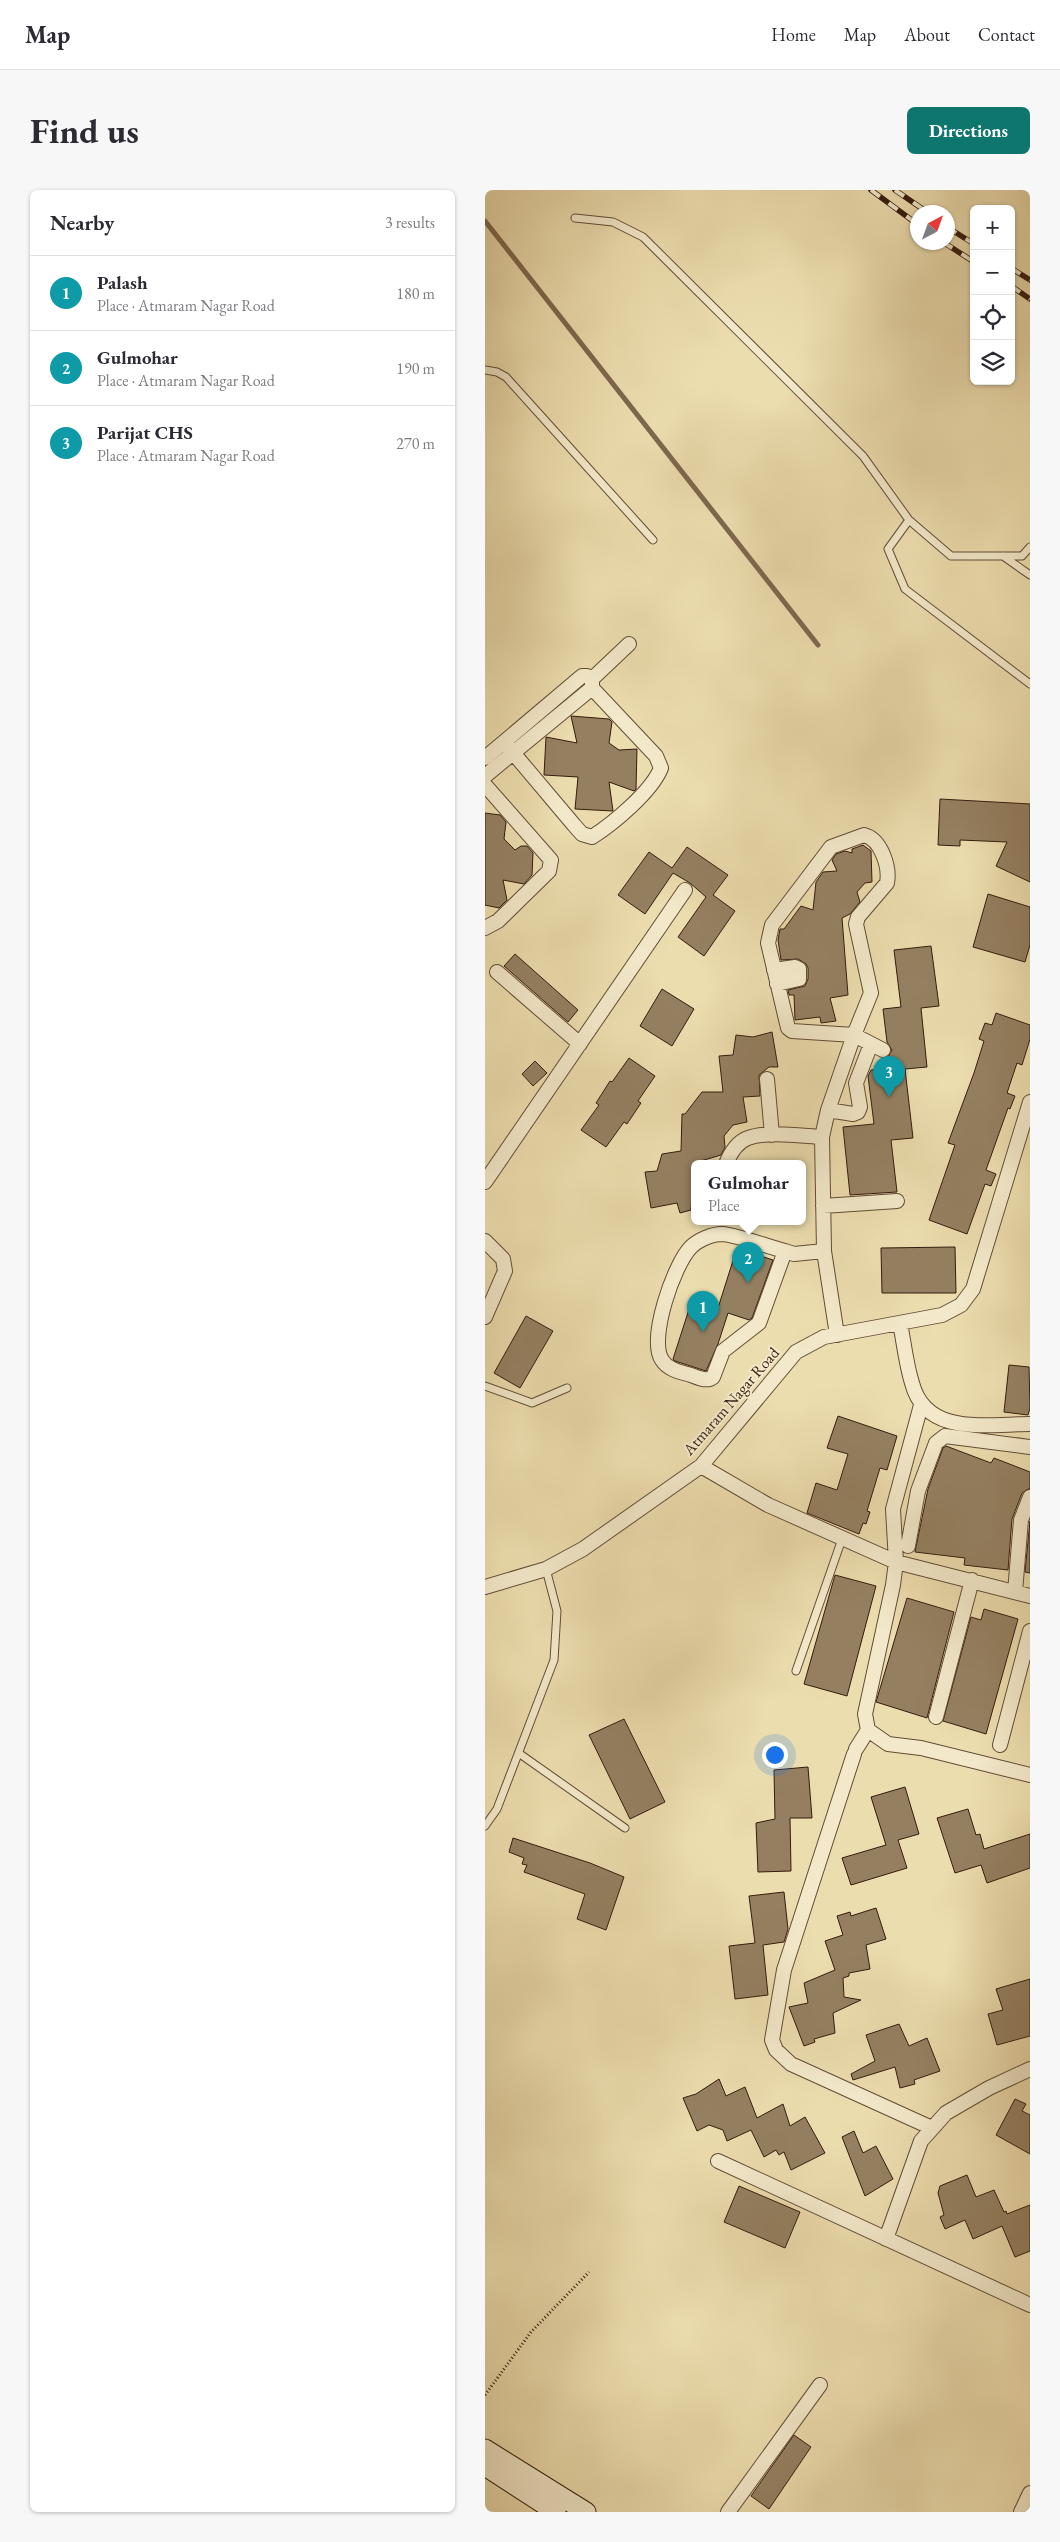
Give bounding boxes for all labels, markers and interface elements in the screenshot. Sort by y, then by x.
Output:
text: Map [25,19,70,50]
text: Home [771,23,816,46]
text: Map [844,23,876,46]
text: About [904,23,950,46]
text: Contact [978,23,1035,46]
button: Directions [907,107,1030,154]
text: Find us [30,108,139,153]
north arrow [910,205,955,250]
map controls [970,205,1015,385]
button: + [970,205,1015,250]
text: Nearby [50,209,114,236]
text: 3 results [385,212,435,233]
button: − [970,250,1015,295]
text: Palash [97,270,148,295]
text: 1 [62,283,70,304]
text: 180 m [396,283,435,304]
text: Place · Atmaram Nagar Road [97,295,275,316]
button: locate [970,295,1015,340]
button: layers [970,340,1015,385]
text: Gulmohar [97,345,178,370]
text: 2 [62,358,70,379]
text: 190 m [396,358,435,379]
text: Place · Atmaram Nagar Road [97,370,275,391]
text: Parijat CHS [97,420,193,445]
text: 3 [62,433,70,454]
text: 270 m [396,433,435,454]
text: Place · Atmaram Nagar Road [97,445,275,466]
pin: 3 [873,1056,905,1097]
popup [691,1160,806,1225]
text: Gulmohar [708,1170,789,1195]
text: Place [708,1195,740,1216]
pin: 2 [732,1242,764,1283]
pin: 1 [687,1291,719,1332]
street label: Atmaram Nagar Road [678,1342,784,1460]
your location [762,1742,788,1768]

